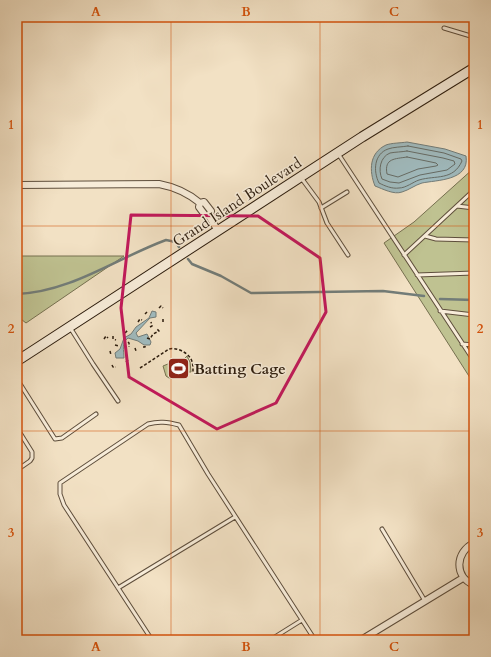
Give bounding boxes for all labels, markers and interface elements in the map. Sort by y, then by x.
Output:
text: A [91,3,101,21]
text: B [241,3,251,21]
text: C [389,3,399,21]
text: 1 [8,116,14,134]
text: 1 [477,116,483,134]
street label: Grand Island Boulevard [169,153,305,251]
text: 2 [8,320,15,338]
text: 2 [477,320,484,338]
sports icon: Batting Cage [165,356,191,382]
place label: Batting Cage [194,359,286,379]
text: 3 [8,524,15,542]
text: 3 [477,524,484,542]
text: A [91,638,101,656]
text: B [241,638,251,656]
text: C [389,638,399,656]

